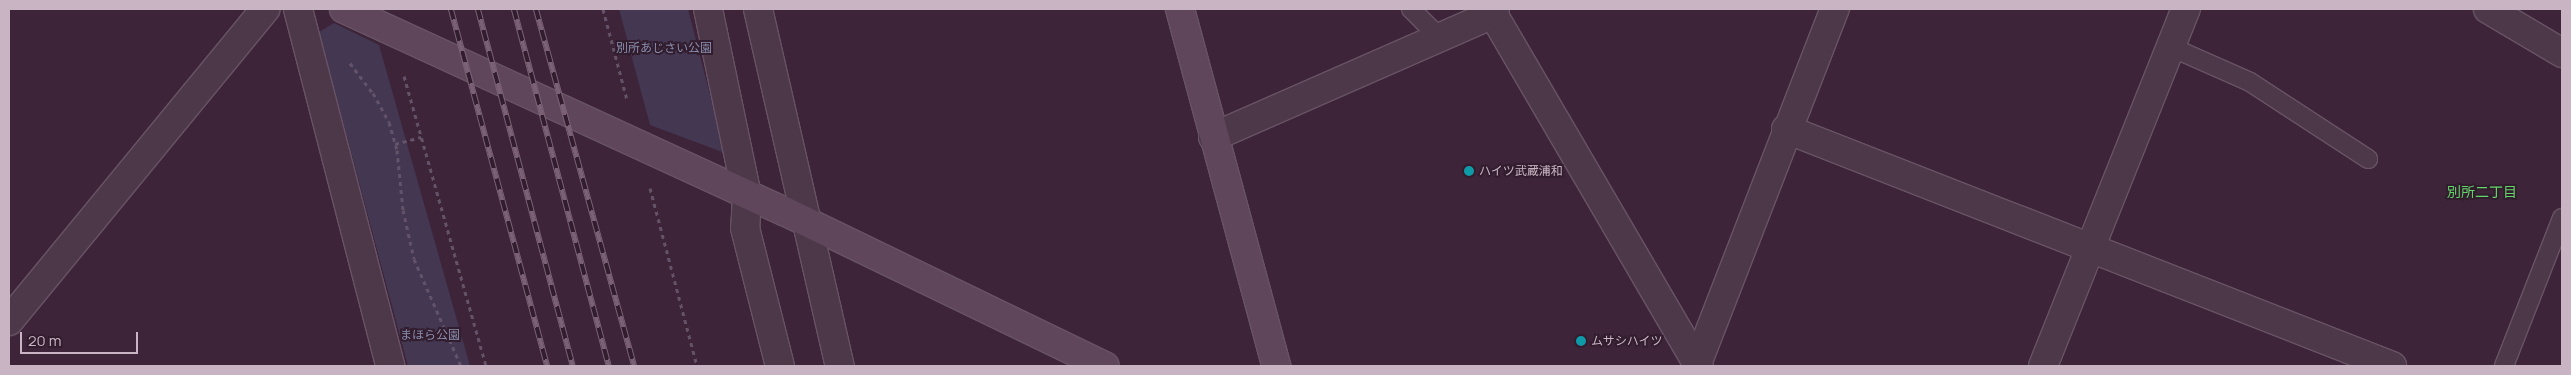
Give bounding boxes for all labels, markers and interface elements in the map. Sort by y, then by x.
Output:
park label: 別所あじさい公園 [616,41,712,55]
place label: ハイツ武蔵浦和 [1479,164,1563,178]
marker: ハイツ武蔵浦和 [1463,165,1475,177]
district label: 別所二丁目 [2447,184,2517,200]
scale bar [22,322,140,354]
park label: まほら公園 [400,328,460,342]
text: 20 m [28,330,61,351]
place label: ムサシハイツ [1591,334,1663,348]
marker: ムサシハイツ [1575,335,1587,347]

